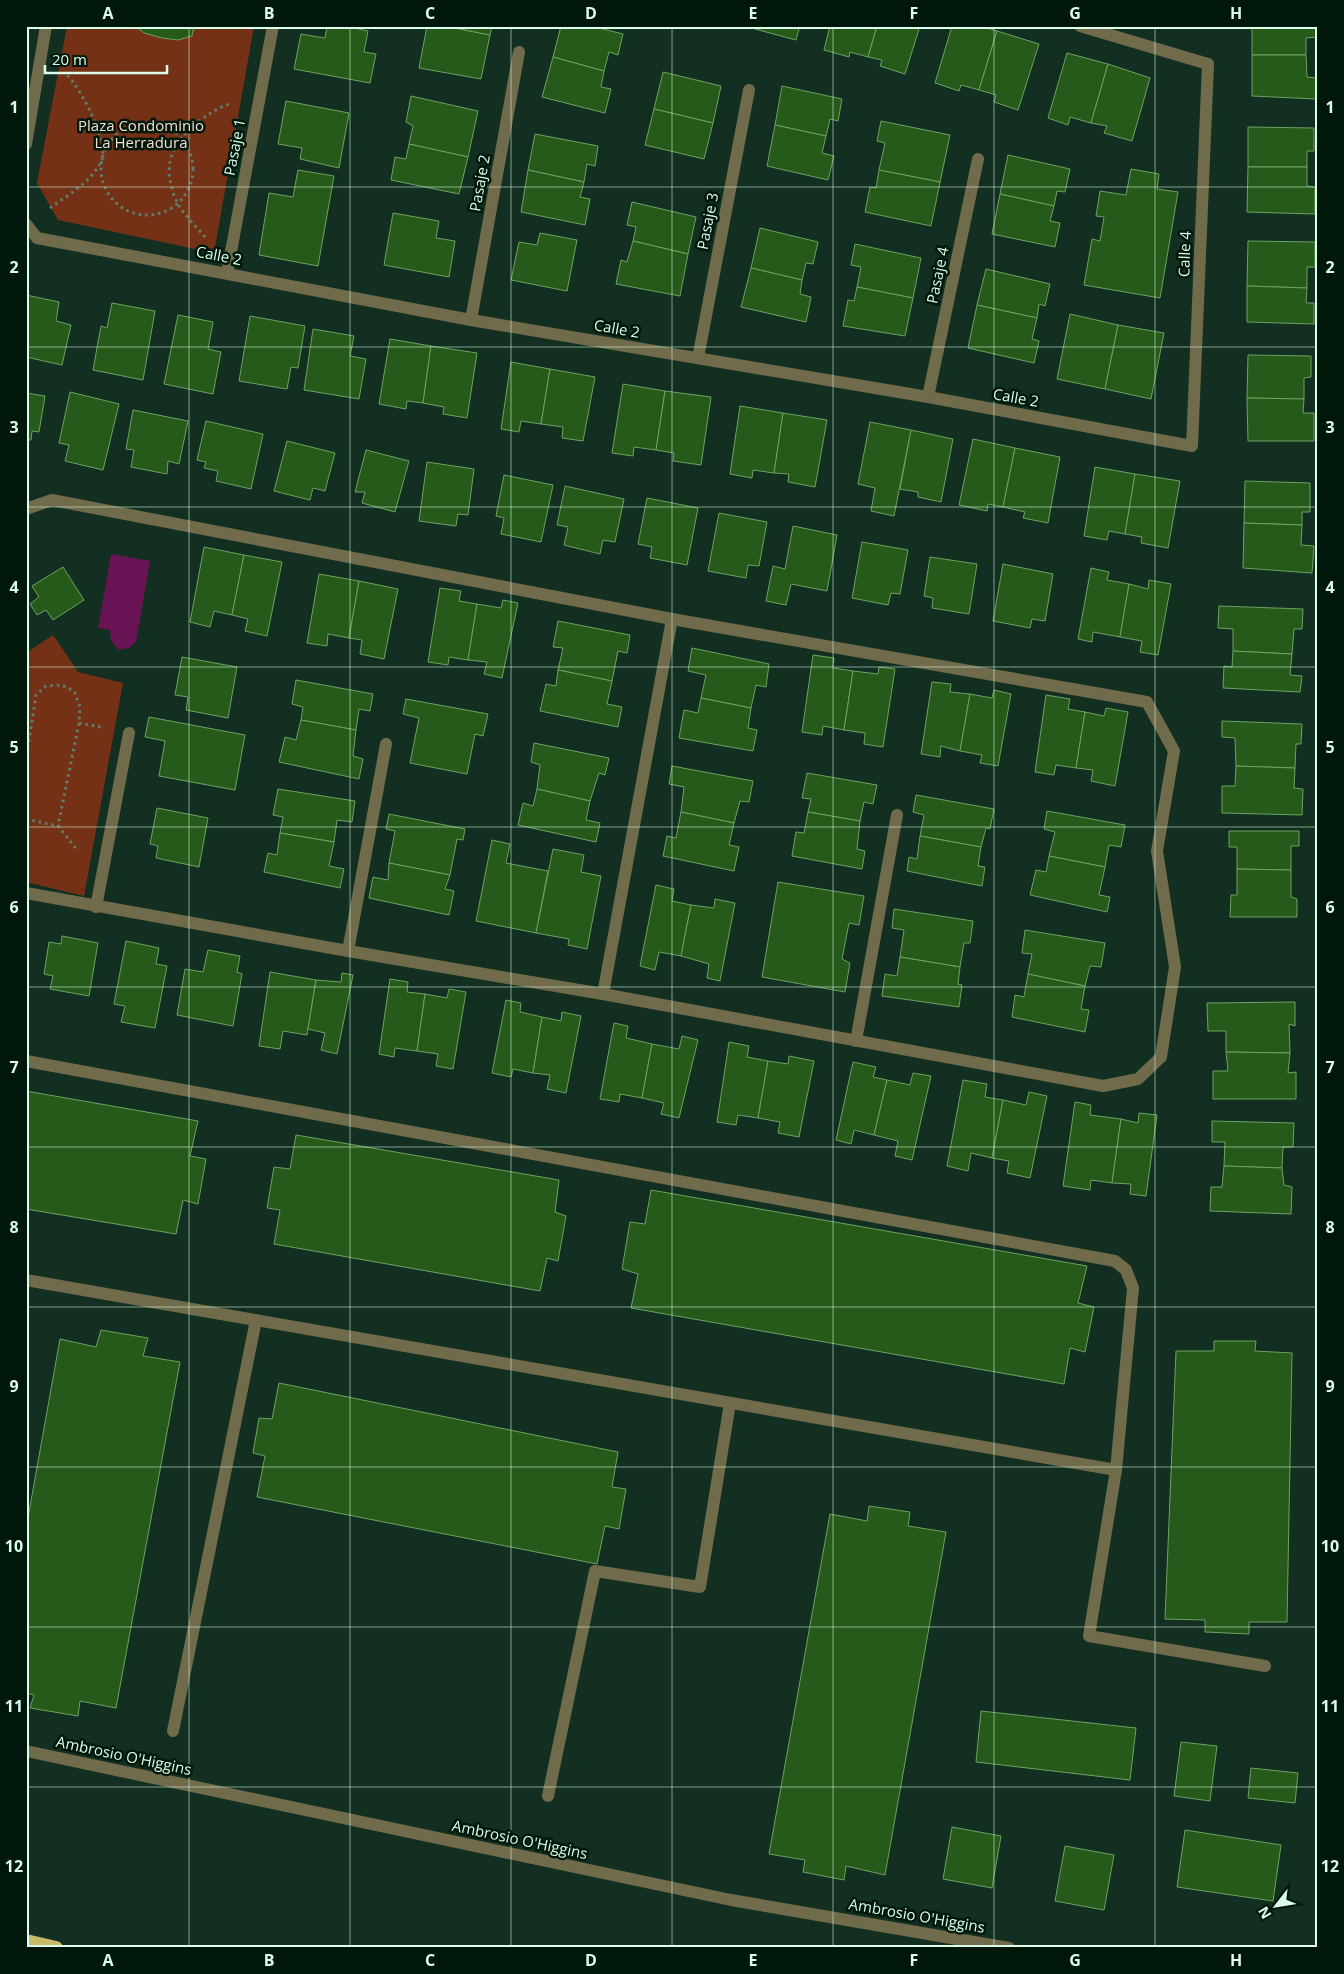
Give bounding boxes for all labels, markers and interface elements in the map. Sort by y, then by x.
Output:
text: A [102,2,114,24]
text: B [264,2,274,24]
text: C [425,2,435,24]
text: D [585,2,597,24]
text: E [749,2,758,24]
text: F [910,2,918,24]
text: G [1069,2,1081,24]
text: H [1230,2,1242,24]
scale bar [45,42,168,74]
text: 20 m [52,49,87,69]
text: 1 [9,96,19,118]
text: 1 [1325,96,1335,118]
park label: Plaza Condominio La Herradura [78,115,204,152]
street label: Pasaje 1 [219,117,249,177]
street label: Pasaje 2 [464,153,494,213]
street label: Pasaje 3 [692,191,722,251]
street label: Calle 4 [1173,230,1195,277]
street label: Calle 2 [194,241,244,269]
street label: Pasaje 4 [921,244,953,305]
text: 2 [9,256,19,278]
text: 2 [1325,256,1335,278]
street label: Calle 2 [592,314,642,342]
street label: Calle 2 [991,383,1041,411]
text: 3 [9,416,19,438]
text: 3 [1325,416,1335,438]
text: 4 [9,576,19,598]
text: 4 [1325,576,1335,598]
text: 5 [9,736,19,758]
text: 5 [1325,736,1335,758]
text: 6 [9,896,19,918]
text: 6 [1325,896,1335,918]
text: 7 [9,1056,19,1078]
text: 7 [1325,1056,1335,1078]
text: 8 [9,1216,19,1238]
text: 8 [1325,1216,1335,1238]
text: 9 [9,1375,19,1397]
text: 9 [1325,1375,1335,1397]
text: 10 [5,1535,23,1557]
text: 10 [1321,1535,1339,1557]
text: 11 [5,1695,23,1717]
text: 11 [1321,1695,1339,1717]
street label: Ambrosio O'Higgins [55,1731,193,1779]
street label: Ambrosio O'Higgins [451,1815,589,1863]
text: 12 [5,1855,23,1877]
text: 12 [1321,1855,1339,1877]
north arrow [1252,1882,1302,1932]
street label: Ambrosio O'Higgins [847,1893,987,1937]
text: N [1253,1903,1276,1923]
text: A [102,1949,114,1971]
text: B [264,1949,274,1971]
text: C [425,1949,435,1971]
text: D [585,1949,597,1971]
text: E [749,1949,758,1971]
text: F [910,1949,918,1971]
text: G [1069,1949,1081,1971]
text: H [1230,1949,1242,1971]

